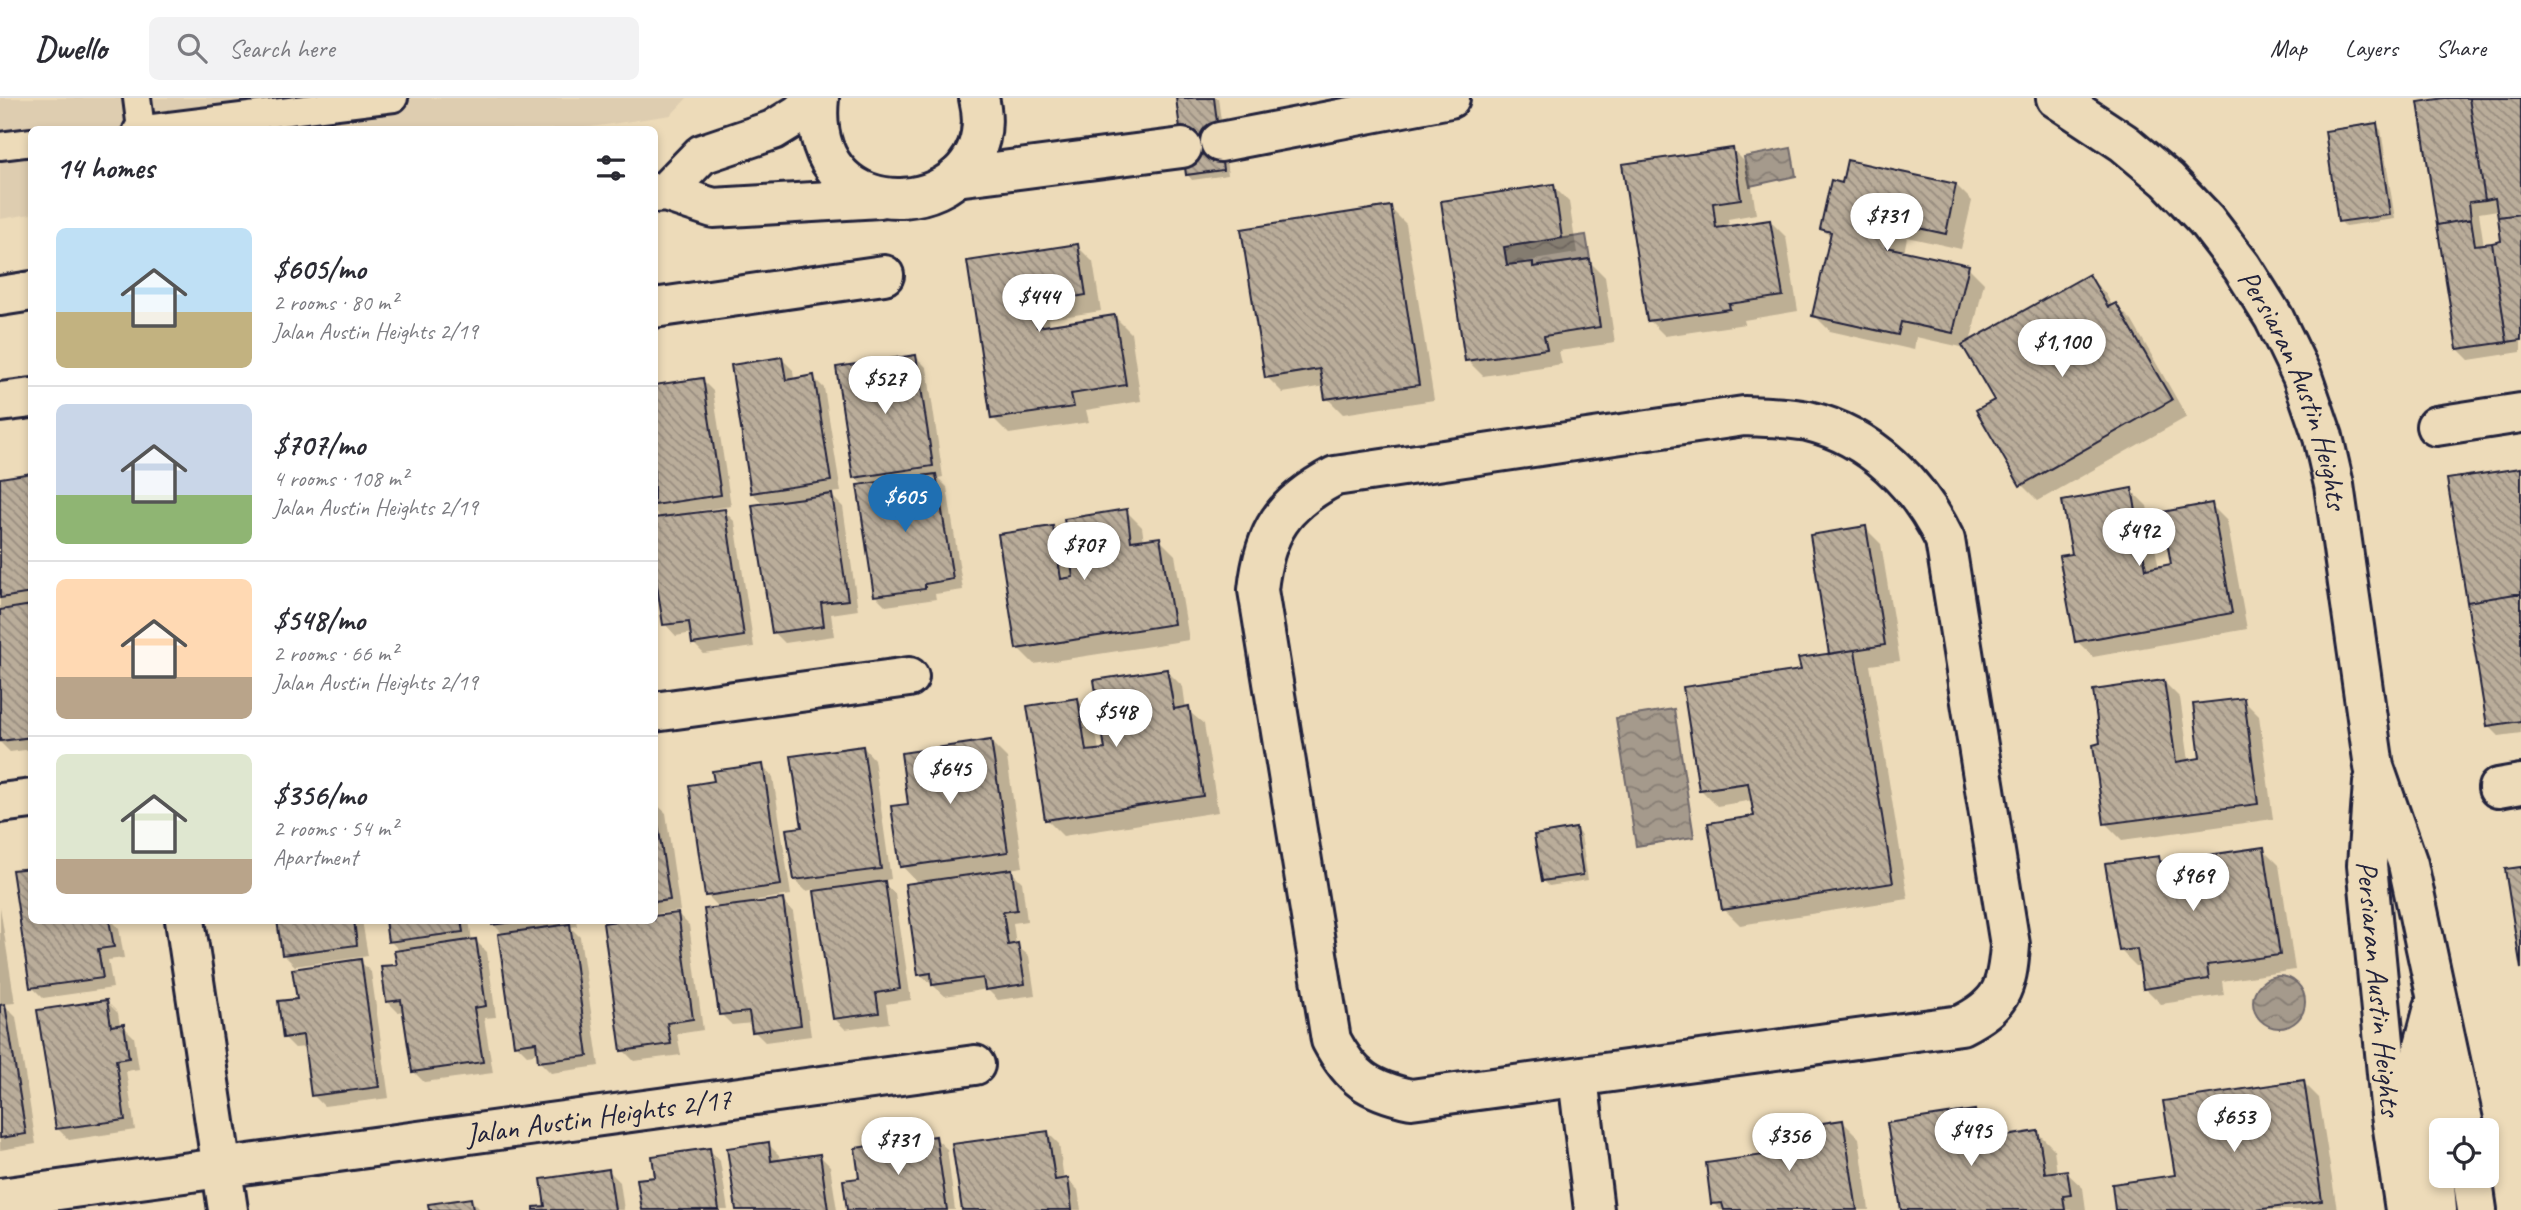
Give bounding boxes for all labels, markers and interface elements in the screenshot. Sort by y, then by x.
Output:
search box [149,17,639,80]
text: Dwello [35,27,107,69]
icon: search [173,29,211,67]
text: Search here [229,32,335,65]
text: Map [2270,33,2307,63]
text: Layers [2345,33,2398,63]
text: Share [2436,33,2486,63]
text: 14 homes [56,149,154,187]
icon: filters [592,149,630,187]
pin: $731 [1846,194,1928,253]
text: $731 [1866,201,1908,230]
text: $605/mo [273,250,366,288]
icon: home [112,256,196,340]
street label: Persiaran Austin Heights [2229,262,2357,514]
pin: $444 [998,274,1080,334]
text: $444 [1018,282,1060,311]
text: 2 rooms · 80 m² [273,288,397,317]
text: Jalan Austin Heights 2/19 [273,317,478,346]
pin: $1,100 [2005,320,2119,379]
text: $1,100 [2034,327,2090,356]
pin: $527 [844,356,926,416]
text: $527 [865,364,905,393]
text: $707/mo [273,426,365,464]
icon: home [112,432,196,516]
text: 4 rooms · 108 m² [273,464,408,493]
pin: $605 [864,474,946,534]
text: $605 [884,482,926,511]
text: Jalan Austin Heights 2/19 [273,493,478,522]
pin: $492 [2098,508,2180,568]
text: $492 [2118,516,2160,545]
pin: $707 [1043,522,1125,582]
text: $707 [1063,530,1105,559]
text: $548/mo [273,601,365,639]
icon: home [112,607,196,691]
text: 2 rooms · 66 m² [273,639,397,668]
text: Jalan Austin Heights 2/19 [273,668,478,697]
pin: $548 [1075,690,1157,749]
text: $548 [1095,697,1137,726]
pin: $645 [909,746,991,806]
text: $645 [929,754,971,783]
text: $356/mo [273,776,366,814]
icon: home [112,782,196,866]
text: 2 rooms · 54 m² [273,814,397,843]
text: Apartment [273,843,358,872]
pin: $969 [2152,854,2234,913]
street label: Persiaran Austin Heights [2348,859,2410,1120]
text: $969 [2172,861,2214,890]
street label: Jalan Austin Heights 2/17 [461,1079,735,1154]
pin: $653 [2193,1094,2275,1154]
text: $653 [2213,1102,2255,1131]
pin: $495 [1930,1108,2012,1168]
pin: $356 [1748,1114,1830,1173]
text: $495 [1951,1116,1991,1145]
pin: $731 [857,1118,939,1177]
map controls [2429,1118,2499,1188]
button: locate [2429,1118,2499,1188]
text: $356 [1768,1121,1810,1150]
text: $731 [877,1125,919,1154]

